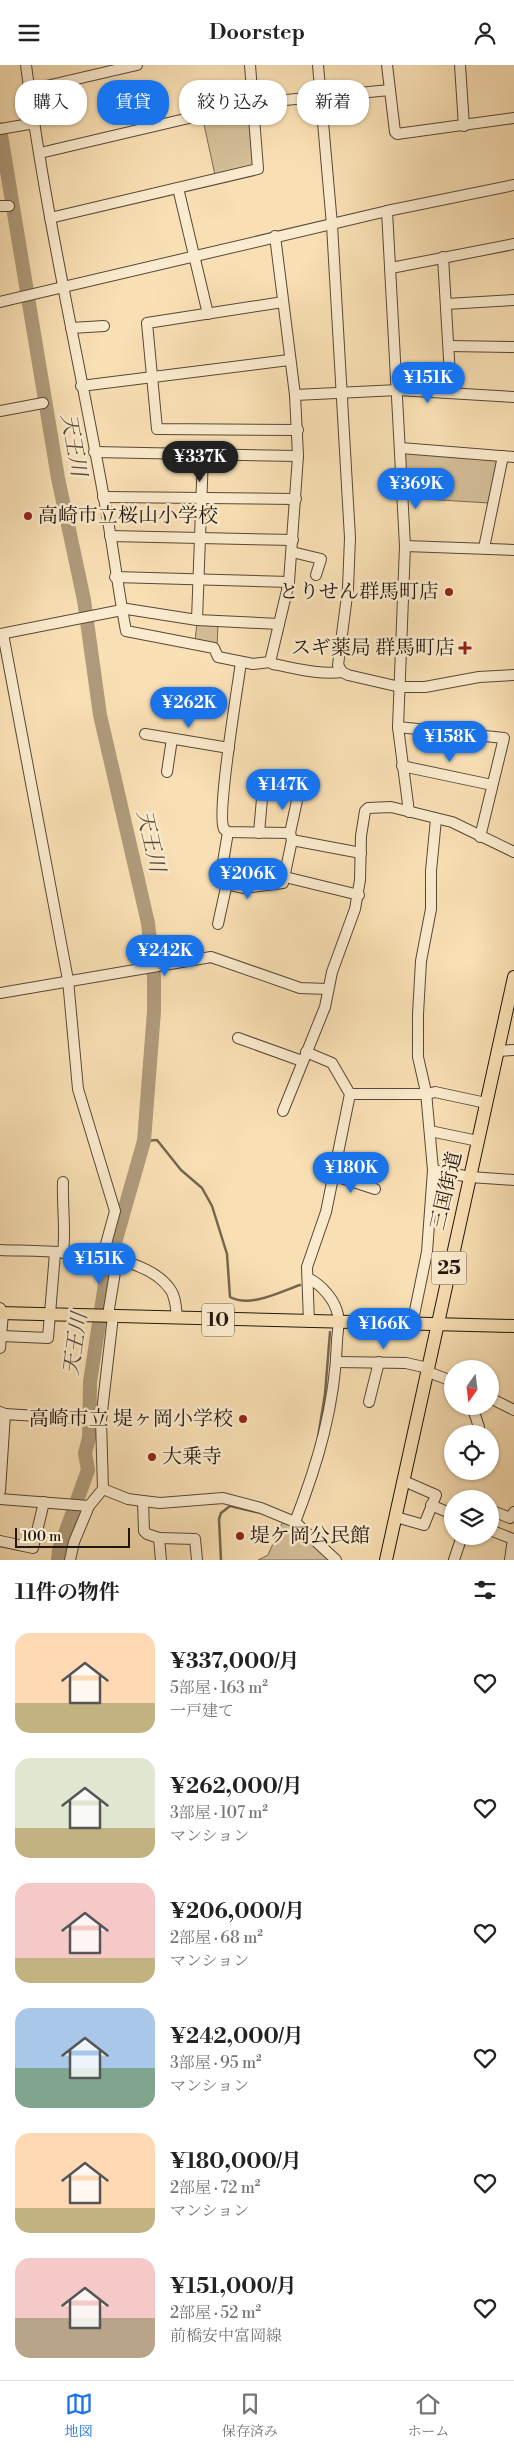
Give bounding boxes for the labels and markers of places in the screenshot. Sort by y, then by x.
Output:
pin: ¥151K [393,361,463,404]
pin: ¥337K [165,441,235,483]
pin: ¥369K [381,467,451,510]
place label: 高崎市立桜山小学校 [38,504,218,529]
marker: 高崎市立桜山小学校 [22,510,34,522]
place label: とりせん群馬町店 [279,580,439,605]
marker: とりせん群馬町店 [443,586,455,598]
place label: スギ薬局 群馬町店 [291,636,455,661]
marker: スギ薬局 群馬町店 [459,642,471,654]
pin: ¥262K [154,687,224,729]
pin: ¥158K [415,721,485,763]
pin: ¥147K [248,769,318,811]
pin: ¥206K [213,857,283,900]
pin: ¥242K [130,935,200,977]
pin: ¥180K [316,1151,386,1194]
pin: ¥151K [64,1243,134,1285]
pin: ¥166K [349,1307,419,1350]
place label: 高崎市立 堤ヶ岡小学校 [29,1407,233,1432]
marker: 高崎市立 堤ヶ岡小学校 [237,1413,249,1425]
place label: 大乗寺 [162,1445,222,1470]
marker: 大乗寺 [146,1451,158,1463]
place label: 堤ケ岡公民館 [250,1524,370,1549]
marker: 堤ケ岡公民館 [234,1530,246,1542]

